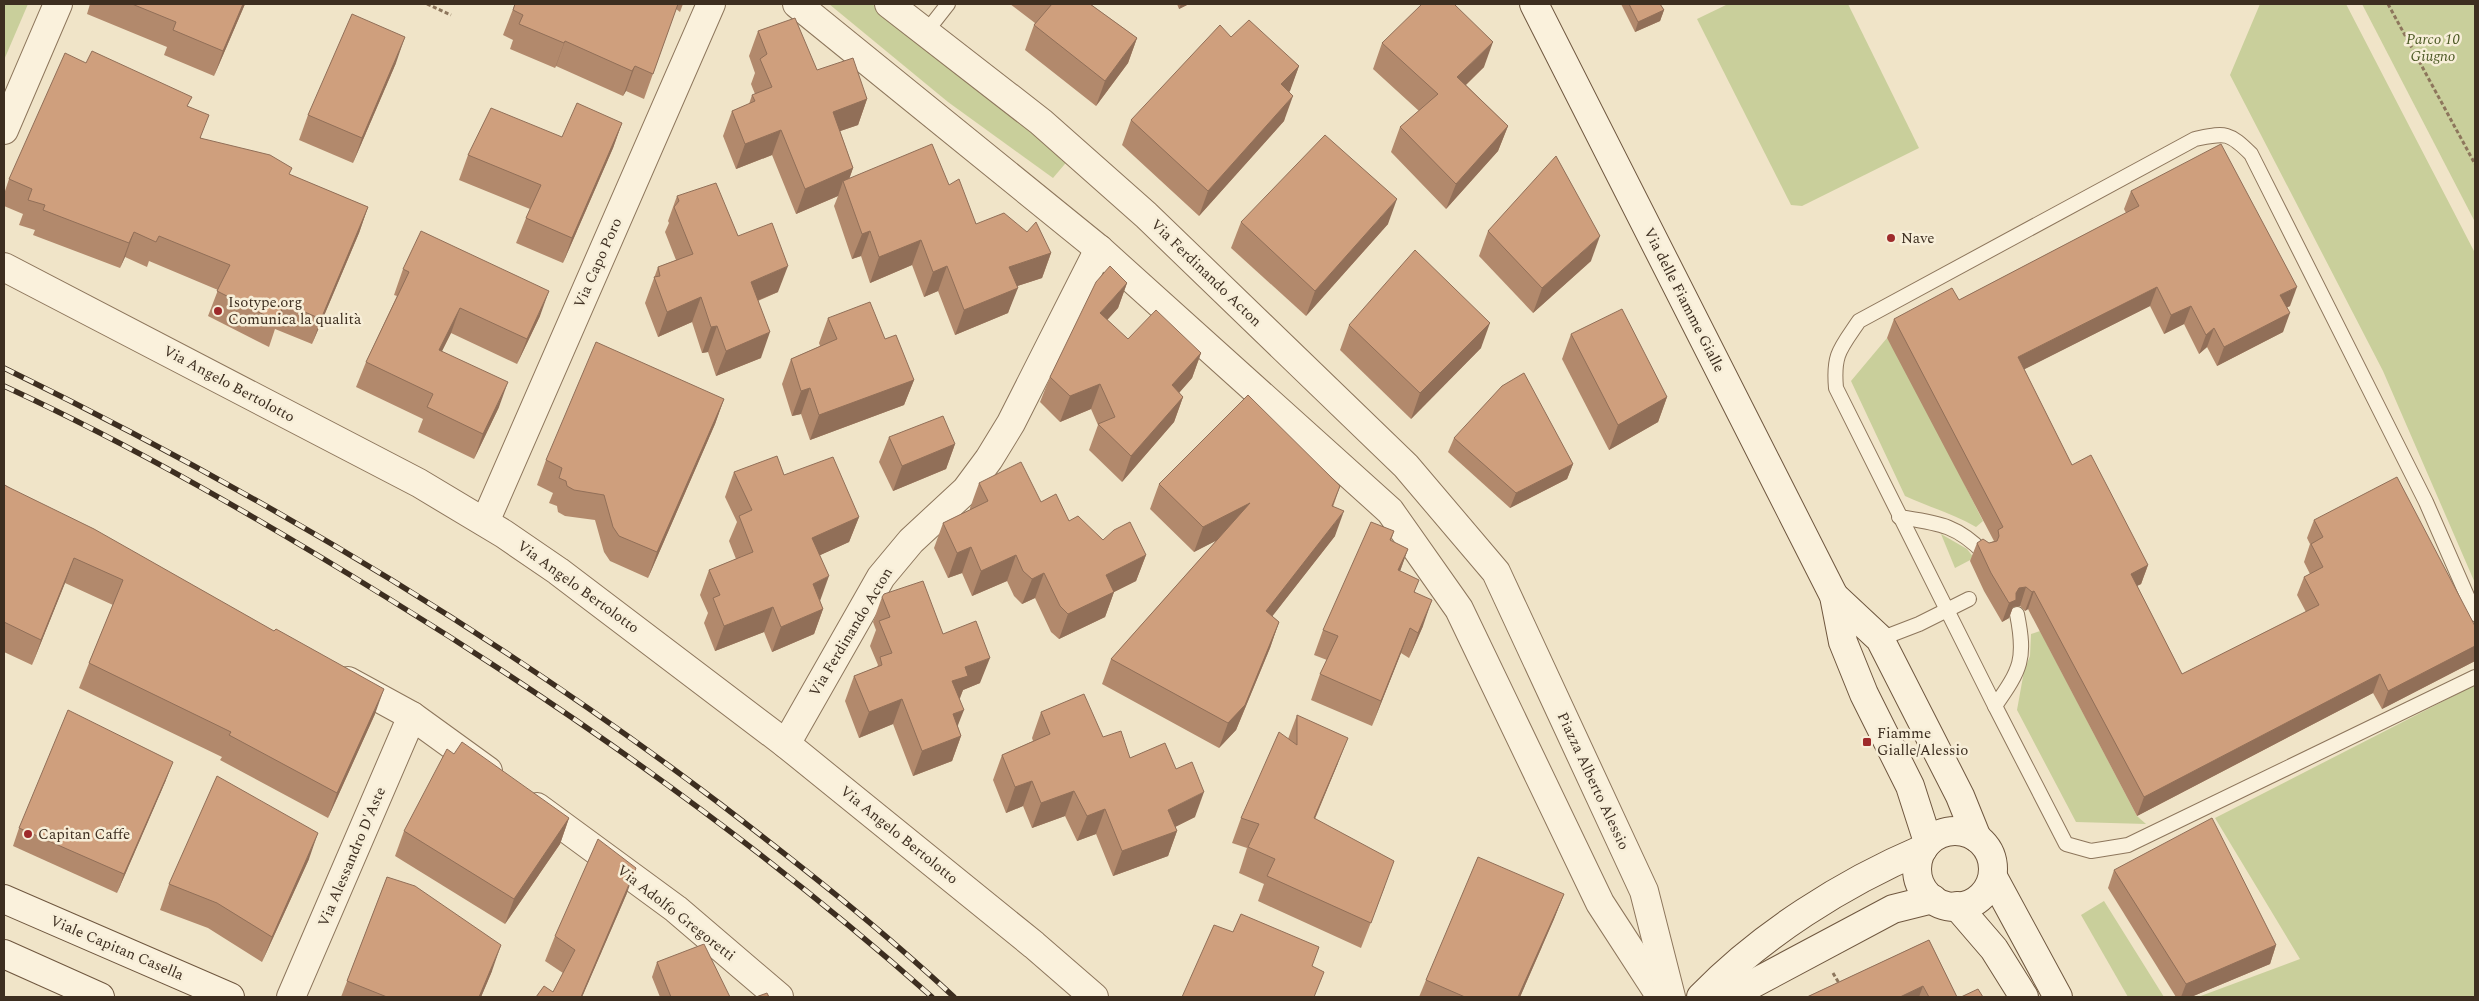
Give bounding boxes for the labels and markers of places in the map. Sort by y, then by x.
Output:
place label: Nave [1901,227,1935,250]
marker: Nave [1885,232,1897,244]
place label: Isotype.org Comunica la qualità [228,291,362,331]
marker: Isotype.org Comunica la qualità [212,305,224,317]
place label: Fiamme Gialle/Alessio [1877,722,1968,762]
marker: Fiamme Gialle/Alessio [1861,736,1873,748]
place label: Capitan Caffe [38,823,130,846]
marker: Capitan Caffe [22,828,34,840]

